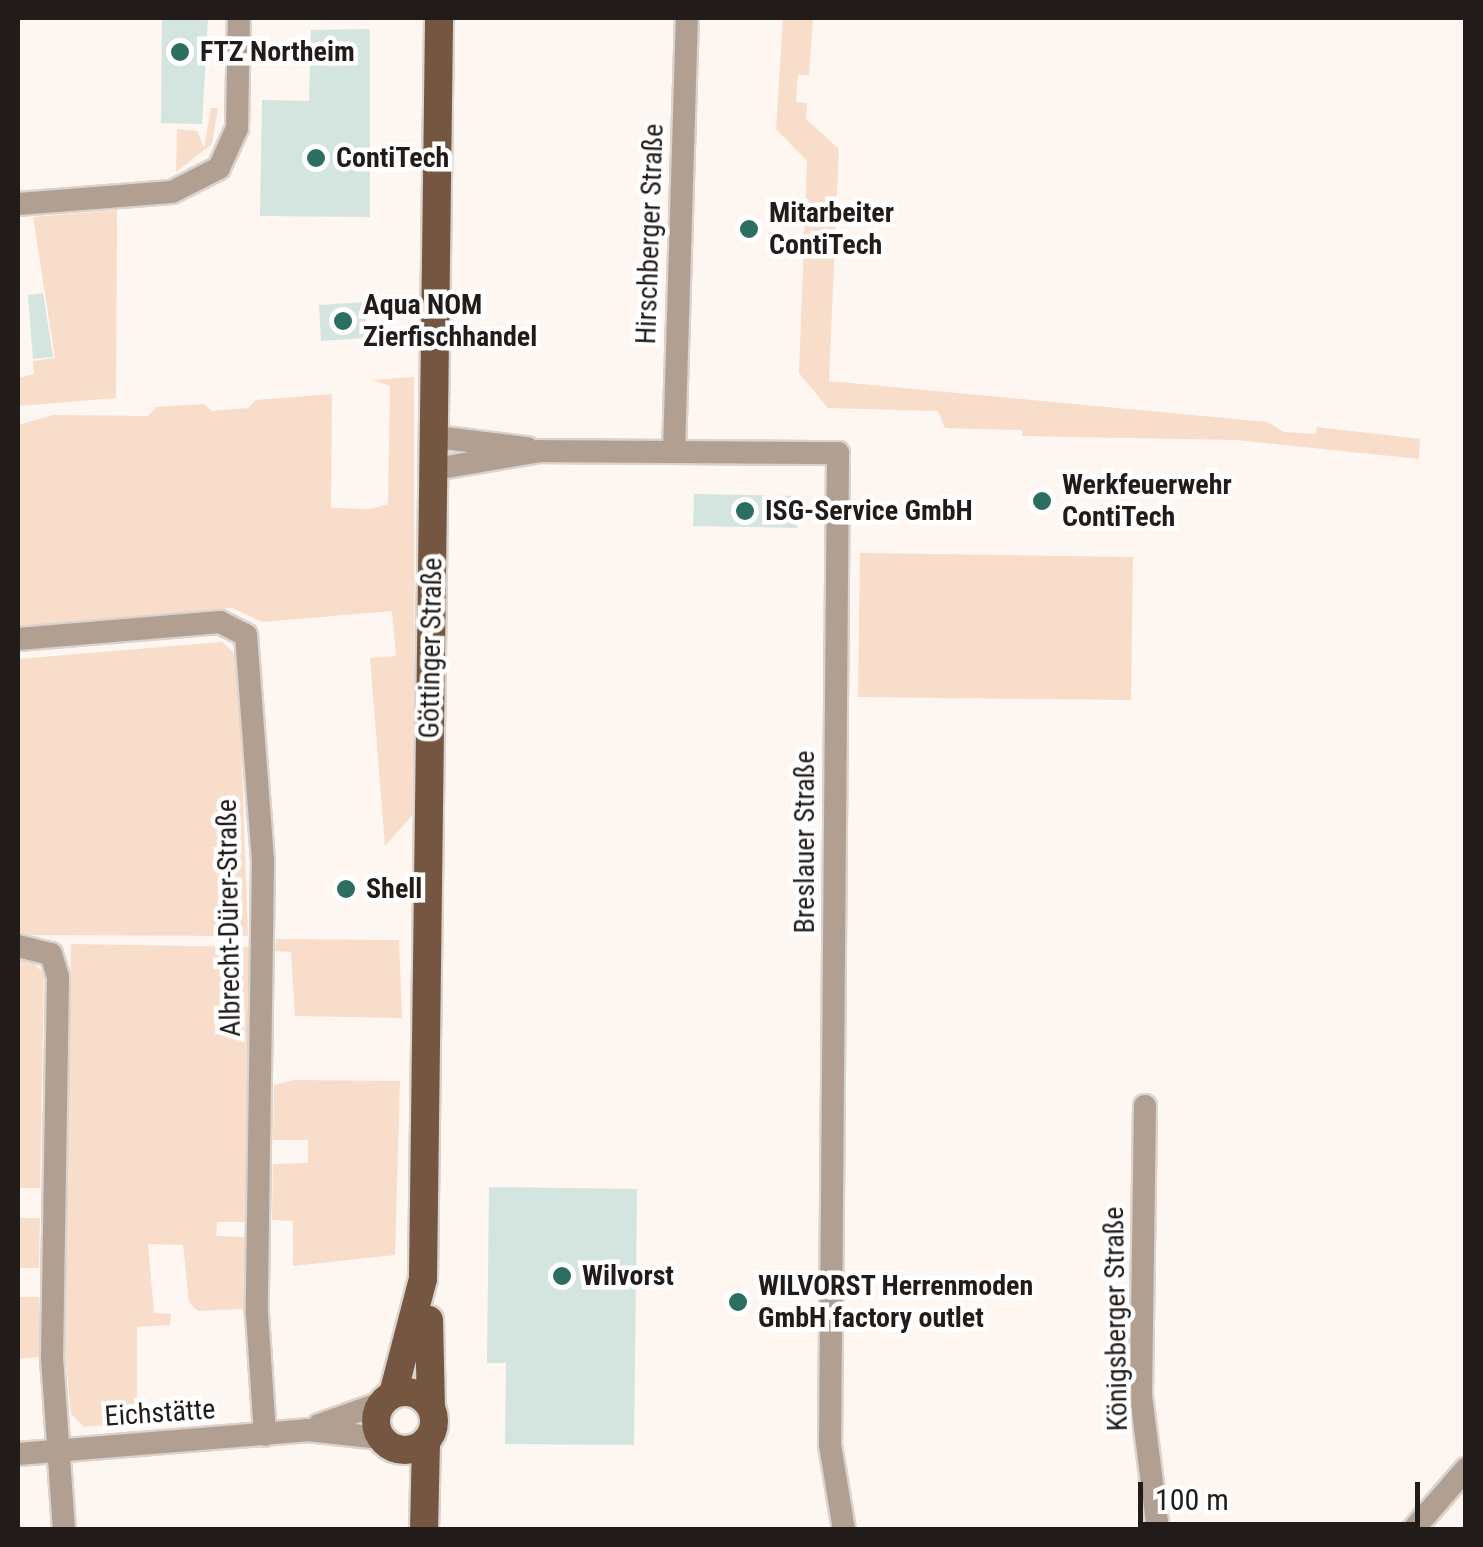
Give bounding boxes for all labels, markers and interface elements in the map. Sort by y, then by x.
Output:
place label: FTZ Northeim [200,35,355,69]
marker: FTZ Northeim [169,41,191,63]
street label: Hirschberger Straße [629,123,671,345]
place label: ContiTech [336,141,449,175]
marker: ContiTech [305,147,327,169]
place label: Mitarbeiter ContiTech [769,196,894,262]
marker: Mitarbeiter ContiTech [738,218,760,240]
place label: Aqua NOM Zierfischhandel [363,288,537,354]
marker: Aqua NOM Zierfischhandel [332,310,354,332]
place label: Werkfeuerwehr ContiTech [1062,468,1232,534]
marker: Werkfeuerwehr ContiTech [1031,490,1053,512]
place label: ISG-Service GmbH [765,494,973,528]
marker: ISG-Service GmbH [734,500,756,522]
street label: Göttinger Straße [413,557,449,739]
street label: Breslauer Straße [788,751,822,933]
street label: Albrecht-Dürer-Straße [210,799,248,1037]
place label: Shell [366,872,422,906]
marker: Shell [335,878,357,900]
street label: Königsberger Straße [1097,1206,1135,1432]
place label: Wilvorst [582,1259,674,1293]
marker: Wilvorst [551,1265,573,1287]
place label: WILVORST Herrenmoden GmbH factory outlet [758,1269,1034,1335]
marker: WILVORST Herrenmoden GmbH factory outlet [727,1291,749,1313]
street label: Eichstätte [103,1392,217,1434]
scale bar [1143,1462,1426,1524]
text: 100 m [1155,1482,1229,1517]

